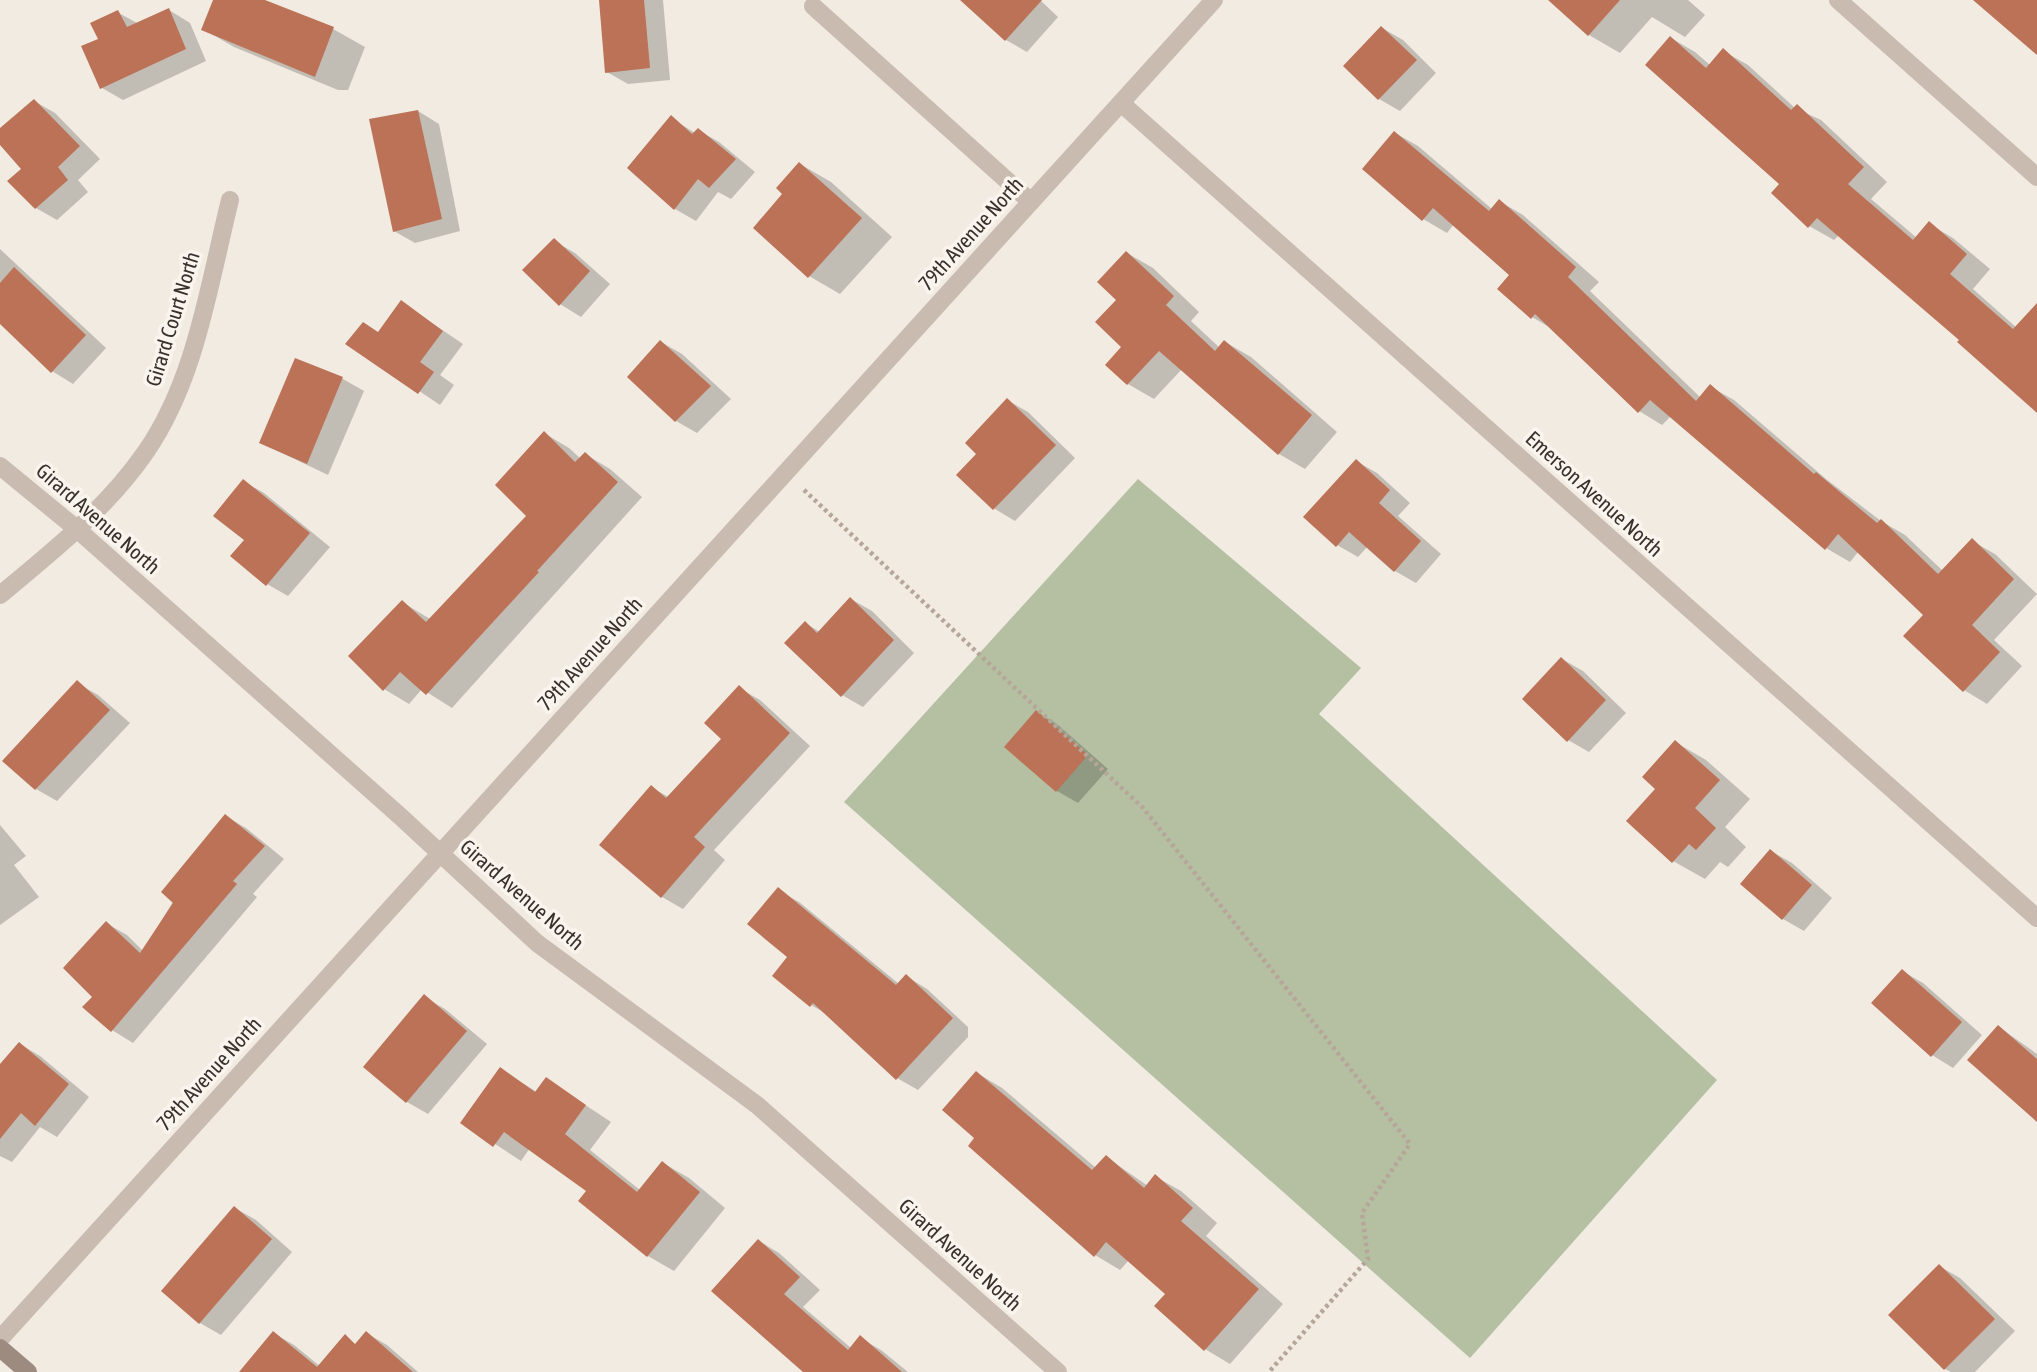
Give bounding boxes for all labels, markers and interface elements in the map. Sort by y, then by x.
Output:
street label: 79th Avenue North [913,172,1027,295]
street label: Girard Court North [140,249,204,389]
street label: Emerson Avenue North [1521,426,1668,561]
street label: Girard Avenue North [32,458,165,578]
street label: 79th Avenue North [532,592,646,715]
street label: Girard Avenue North [456,834,589,954]
street label: 79th Avenue North [151,1012,265,1135]
street label: Girard Avenue North [895,1193,1027,1315]

